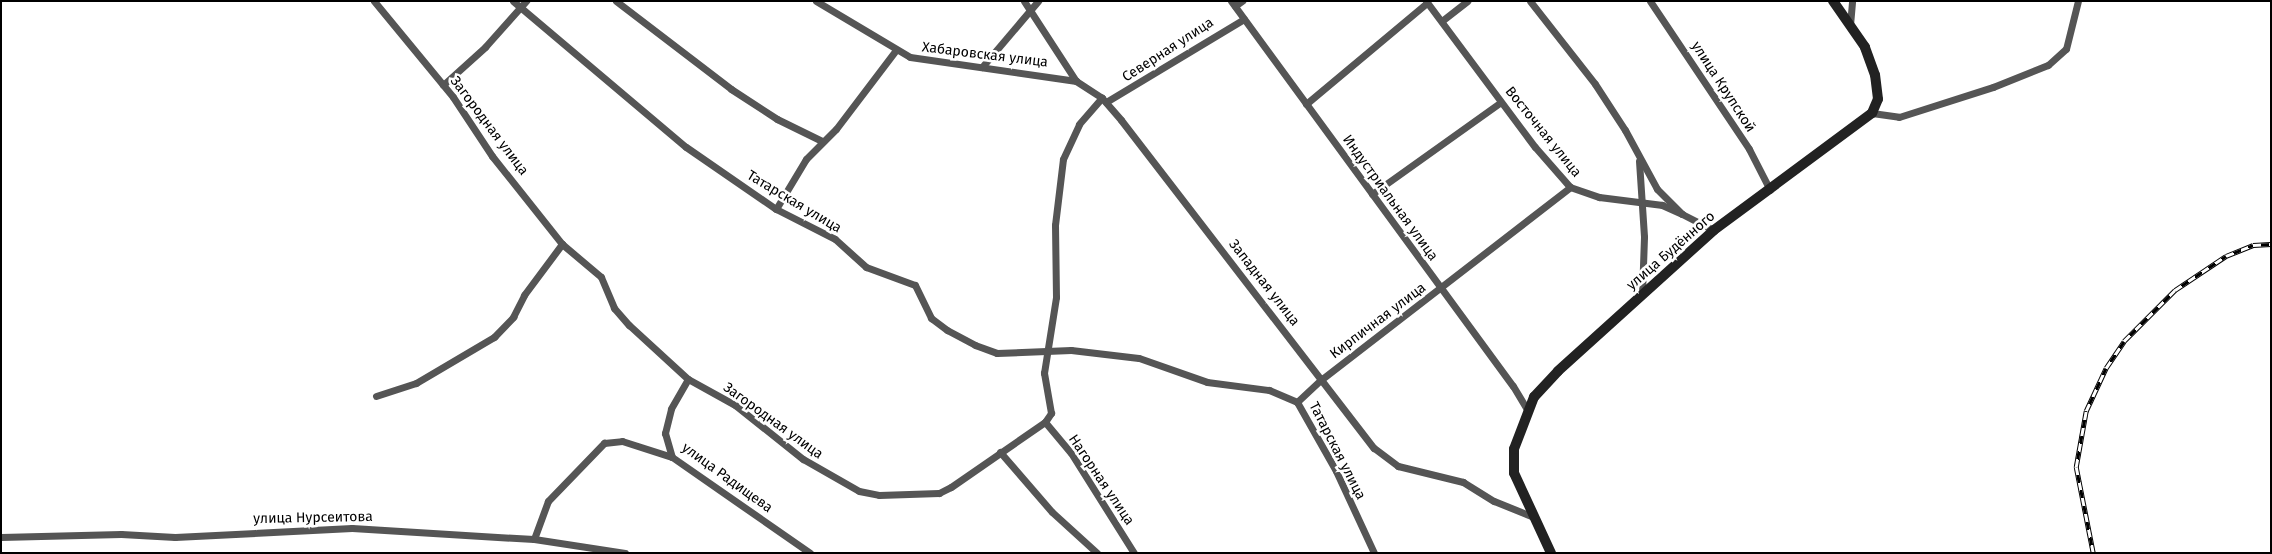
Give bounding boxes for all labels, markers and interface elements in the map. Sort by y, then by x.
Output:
street label: Северная улица [1119,14,1217,86]
street label: улица Крупской [1687,38,1759,136]
street label: Хабаровская улица [921,39,1049,71]
street label: Загородная улица [446,73,532,179]
street label: Восточная улица [1501,83,1585,181]
street label: Индустриальная улица [1339,132,1441,264]
street label: Татарская улица [744,167,844,237]
street label: улица Будённого [1623,208,1719,294]
street label: Западная улица [1225,236,1303,330]
street label: Кирпичная улица [1327,279,1429,363]
street label: Загородная улица [720,379,826,463]
street label: Татарская улица [1305,399,1369,503]
street label: Нагорная улица [1065,432,1137,528]
street label: улица Радищева [678,439,776,517]
street label: улица Нурсеитова [253,509,373,527]

